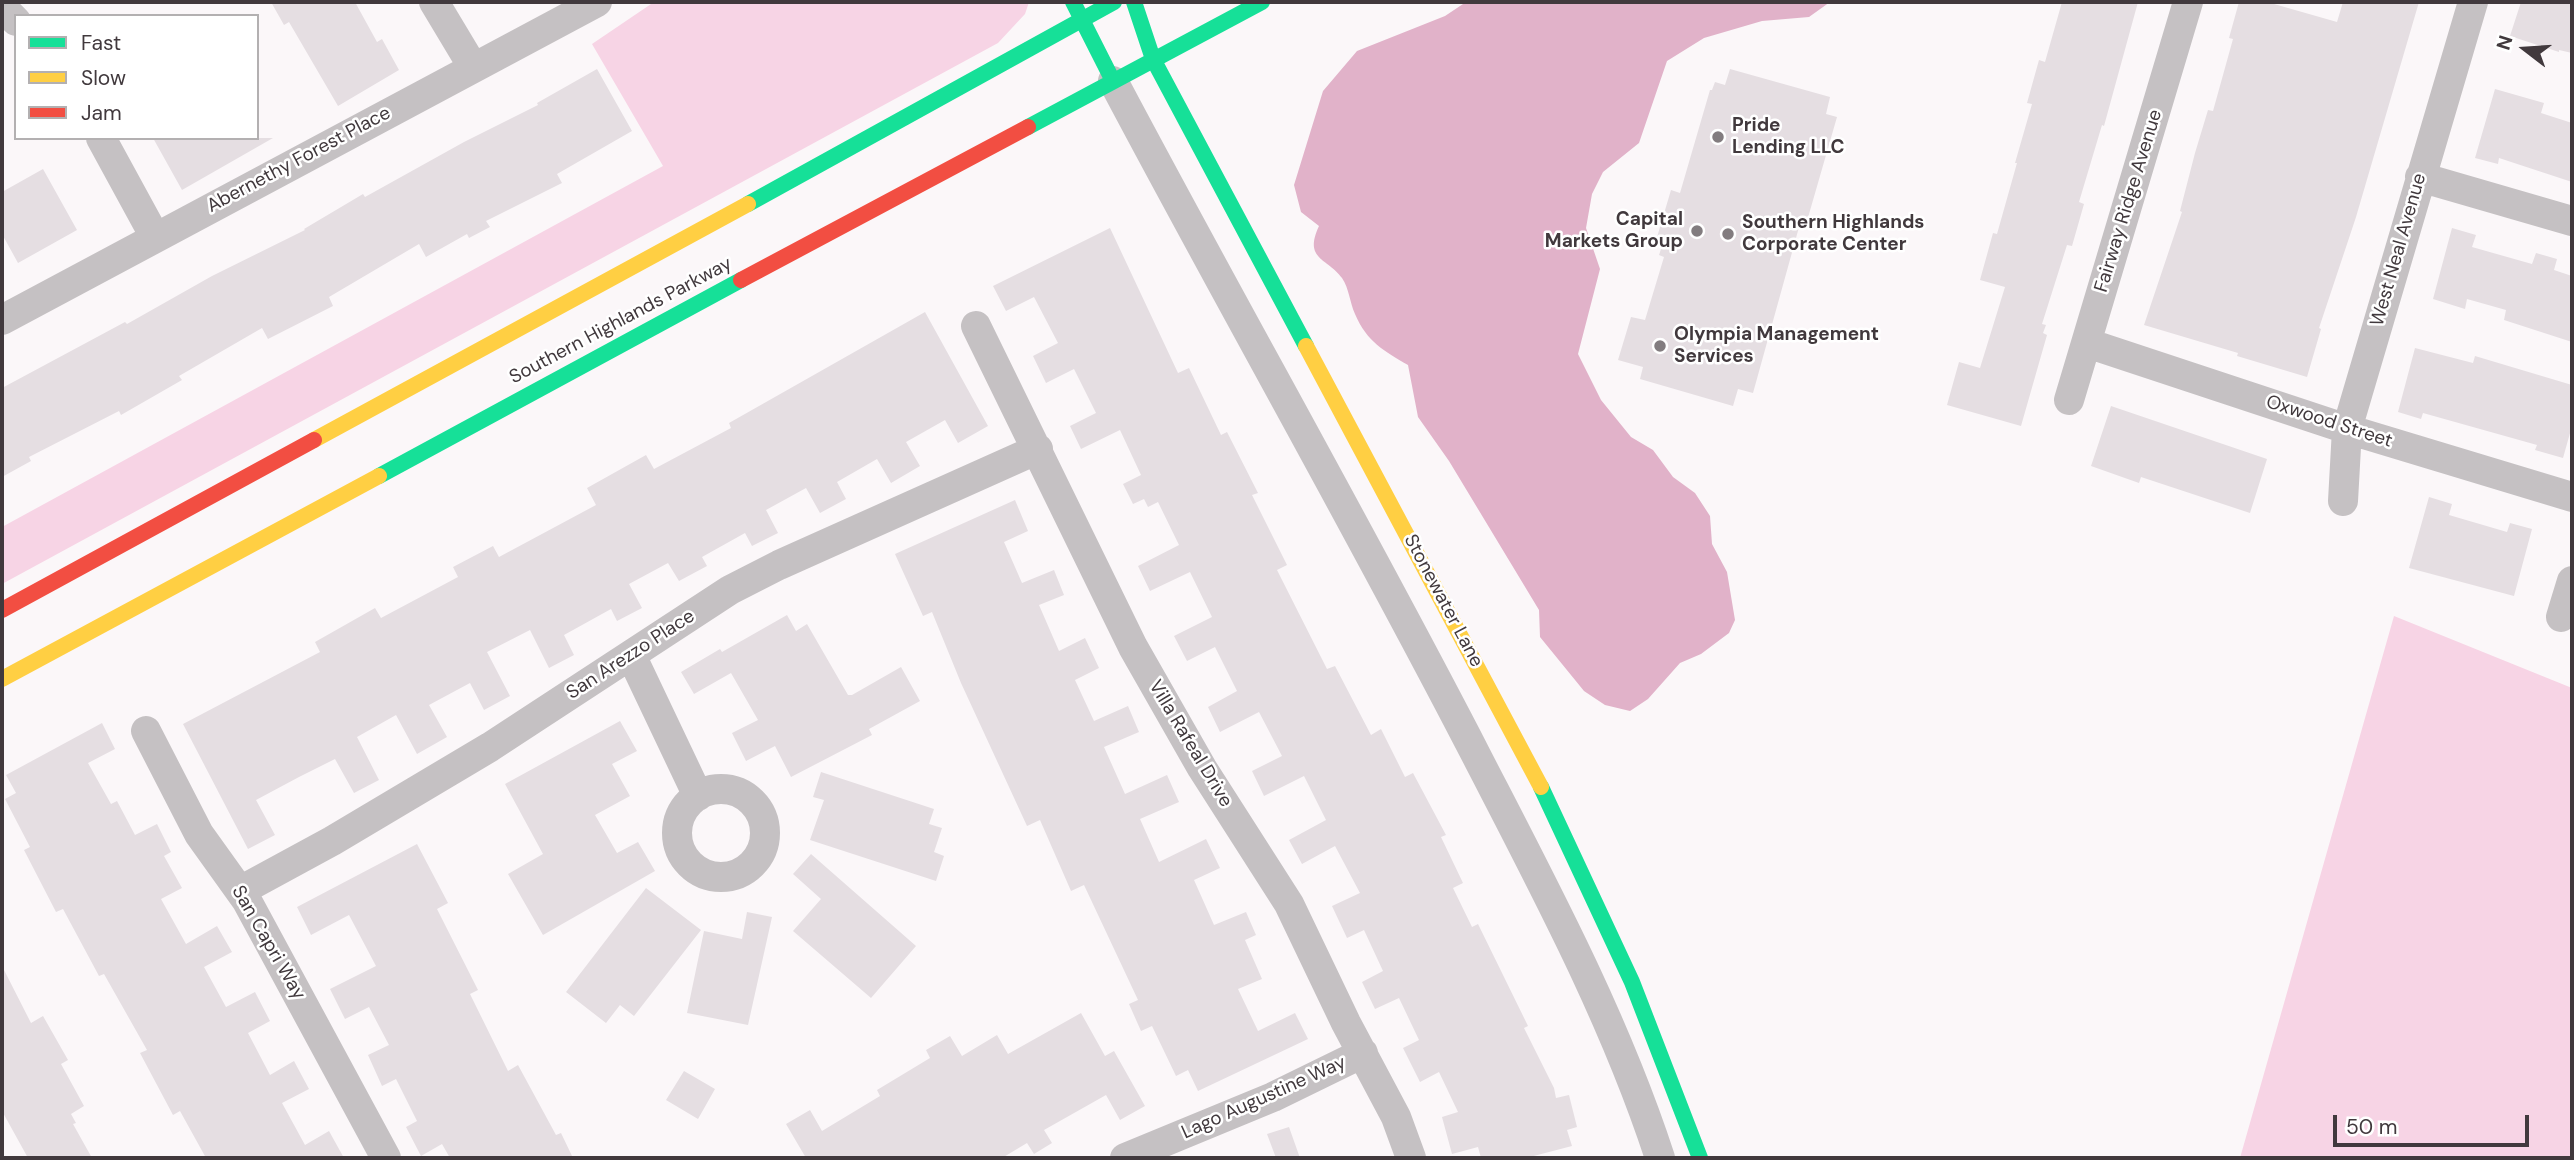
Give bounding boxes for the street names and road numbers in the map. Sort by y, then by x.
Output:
street label: Abernethy Forest Place [203,102,395,218]
street label: Fairway Ridge Avenue [2090,107,2168,295]
street label: West Neal Avenue [2366,171,2432,329]
street label: Southern Highlands Parkway [506,253,736,389]
street label: Oxwood Street [2263,391,2395,453]
street label: Stonewater Lane [1398,531,1488,671]
street label: San Arezzo Place [563,605,699,705]
street label: Villa Rafeal Drive [1143,676,1237,812]
street label: San Capri Way [226,882,310,1004]
street label: Lago Augustine Way [1178,1051,1350,1145]

